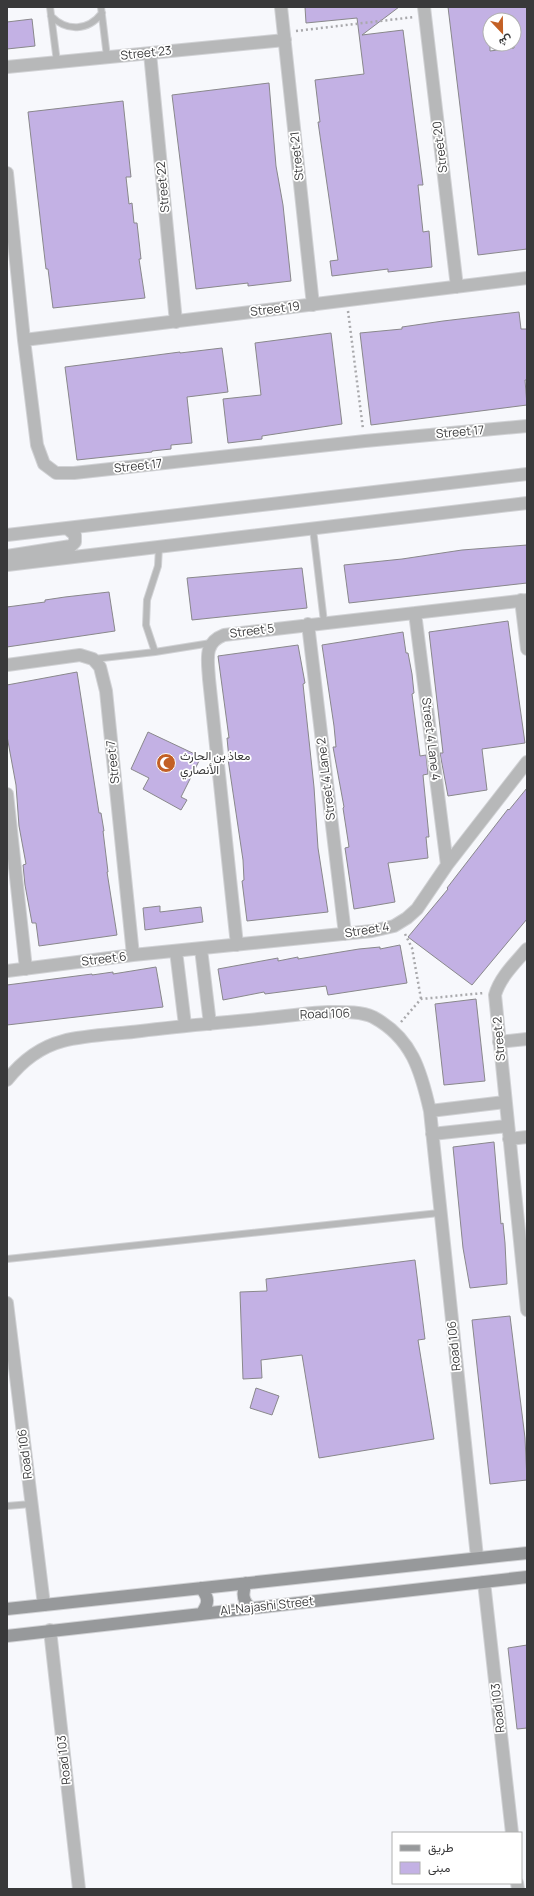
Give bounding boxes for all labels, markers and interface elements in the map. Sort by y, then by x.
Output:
north arrow [482,12,522,52]
text: ش [497,32,515,51]
street label: Street 23 [120,41,172,64]
street label: Street 20 [428,120,451,174]
street label: Street 21 [285,131,308,181]
street label: Street 22 [152,161,173,213]
street label: Street 19 [249,297,301,320]
street label: Street 17 [435,421,485,442]
street label: Street 17 [113,455,163,476]
street label: Street 5 [229,619,275,642]
street label: Street 4 Lane 4 [418,696,445,781]
street label: Street 4 Lane 2 [312,737,339,821]
street label: Street 7 [102,739,123,785]
place label: معاذ بن الحارث الأنصاري [180,747,250,780]
mosque icon: معاذ بن الحارث الأنصاري [155,752,177,774]
street label: Street 4 [344,918,390,941]
street label: Street 6 [81,947,127,970]
street label: Road 106 [300,1004,350,1023]
street label: Street 2 [488,1016,509,1062]
street label: Road 106 [442,1320,465,1372]
street label: Road 106 [13,1428,36,1480]
street label: Al-Najashi Street [219,1592,315,1619]
street label: Road 103 [486,1683,509,1734]
street label: Road 103 [52,1735,75,1786]
legend [392,1832,522,1884]
text: طريق [428,1839,454,1856]
text: مبنى [428,1859,450,1876]

